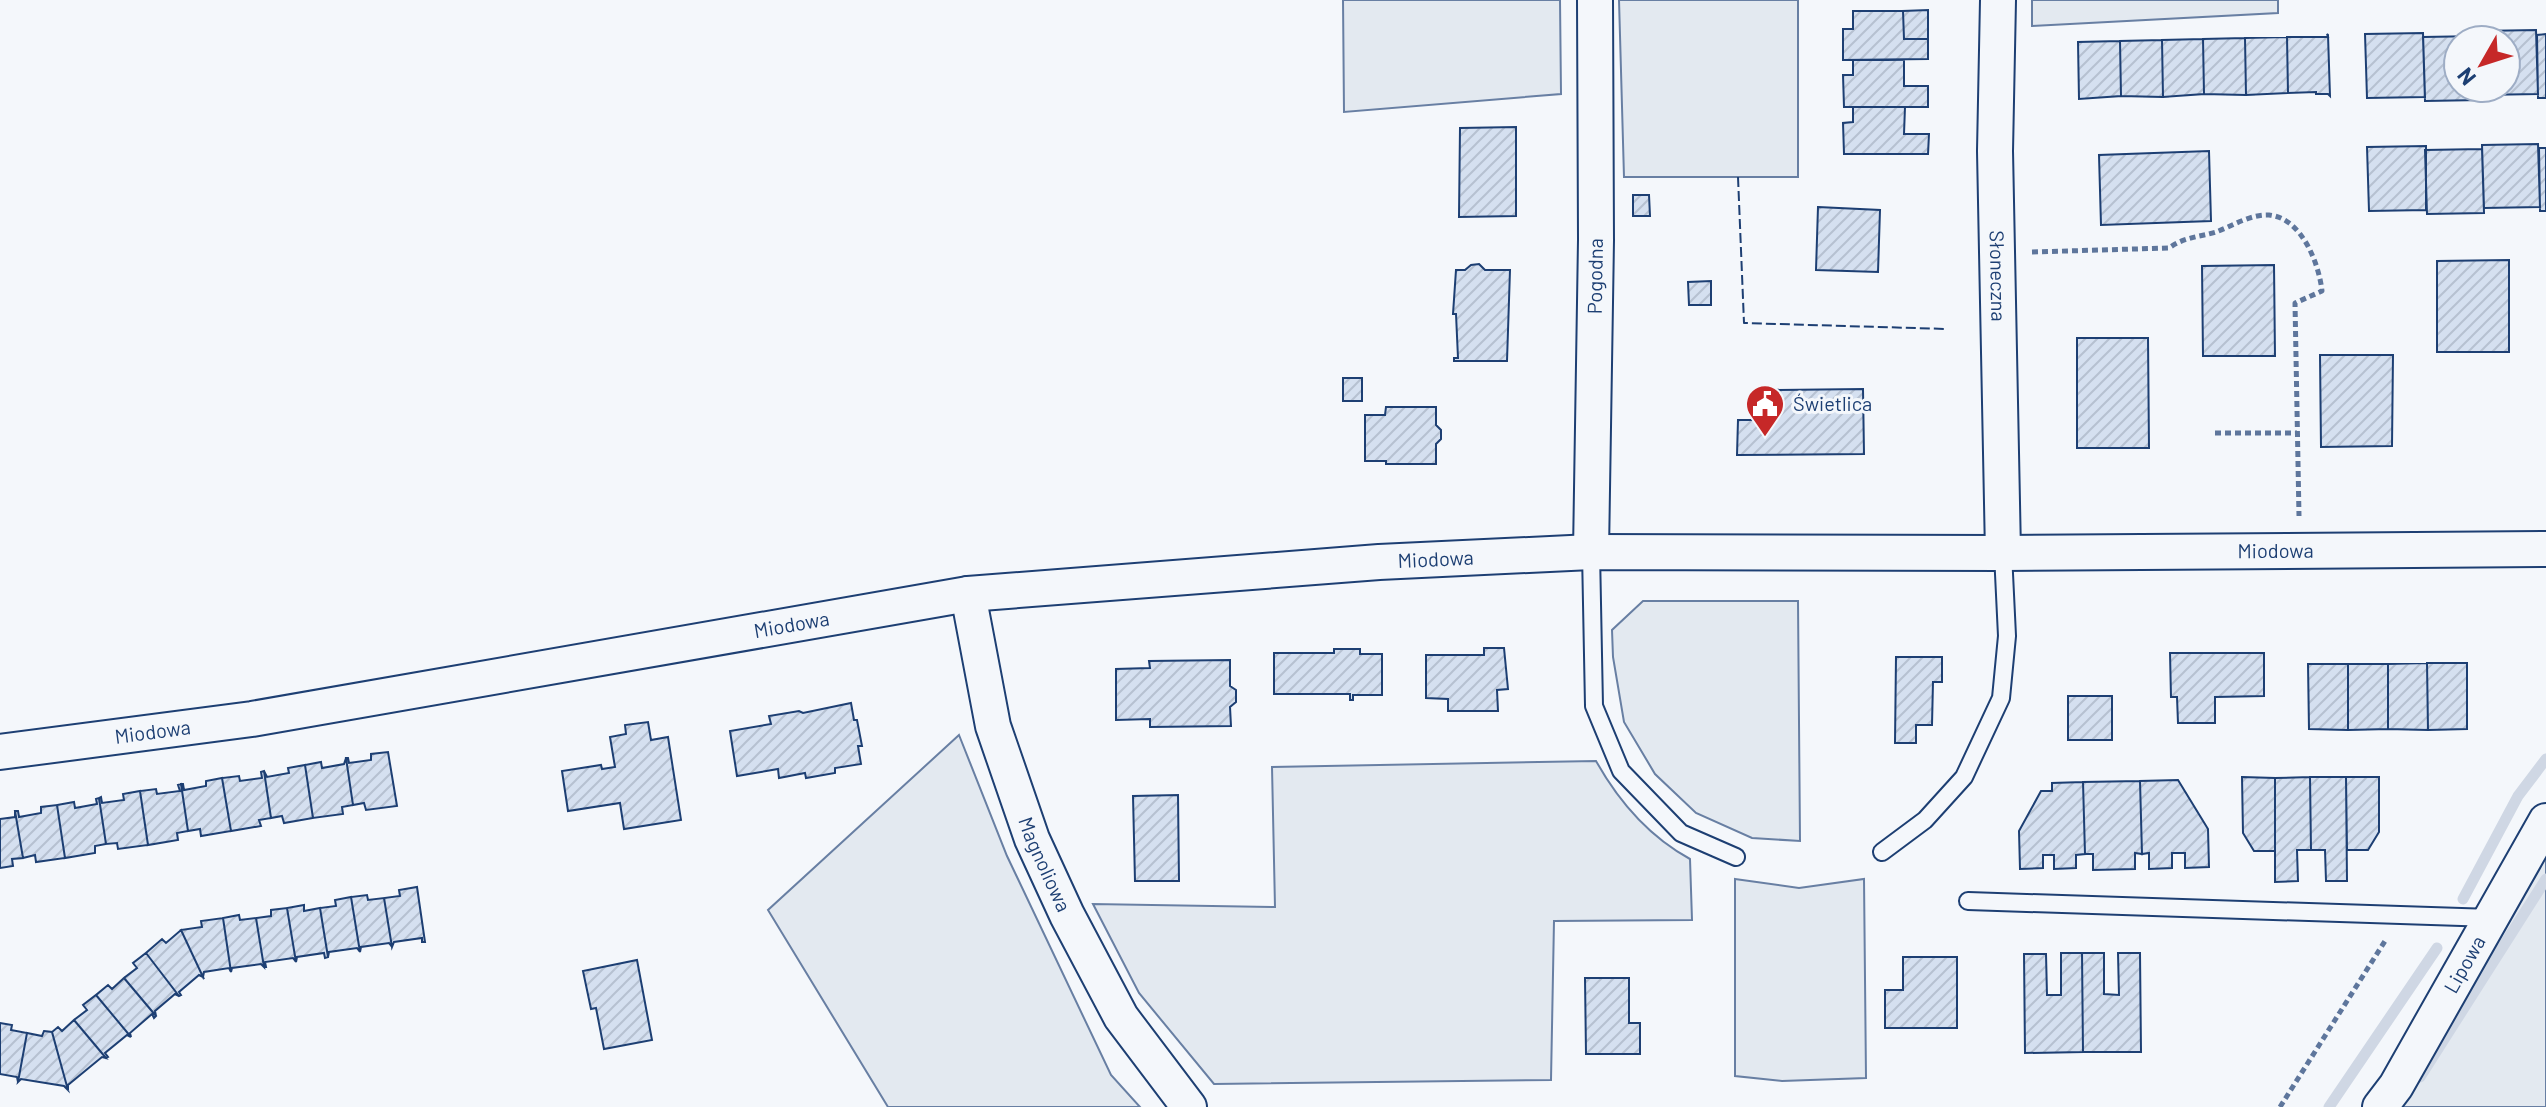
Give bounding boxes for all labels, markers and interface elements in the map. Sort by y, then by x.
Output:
north arrow [2442,24,2522,104]
text: N [2451,63,2480,91]
street label: Słoneczna [1986,230,2011,322]
street label: Pogodna [1582,238,1607,314]
public building icon: Świetlica [1744,383,1786,438]
place label: Świetlica [1793,391,1872,415]
street label: Miodowa [2237,538,2314,562]
street label: Miodowa [1397,545,1474,572]
street label: Miodowa [752,605,831,642]
street label: Miodowa [113,714,192,748]
street label: Magnoliowa [1014,813,1077,915]
street label: Lipowa [2438,931,2490,997]

